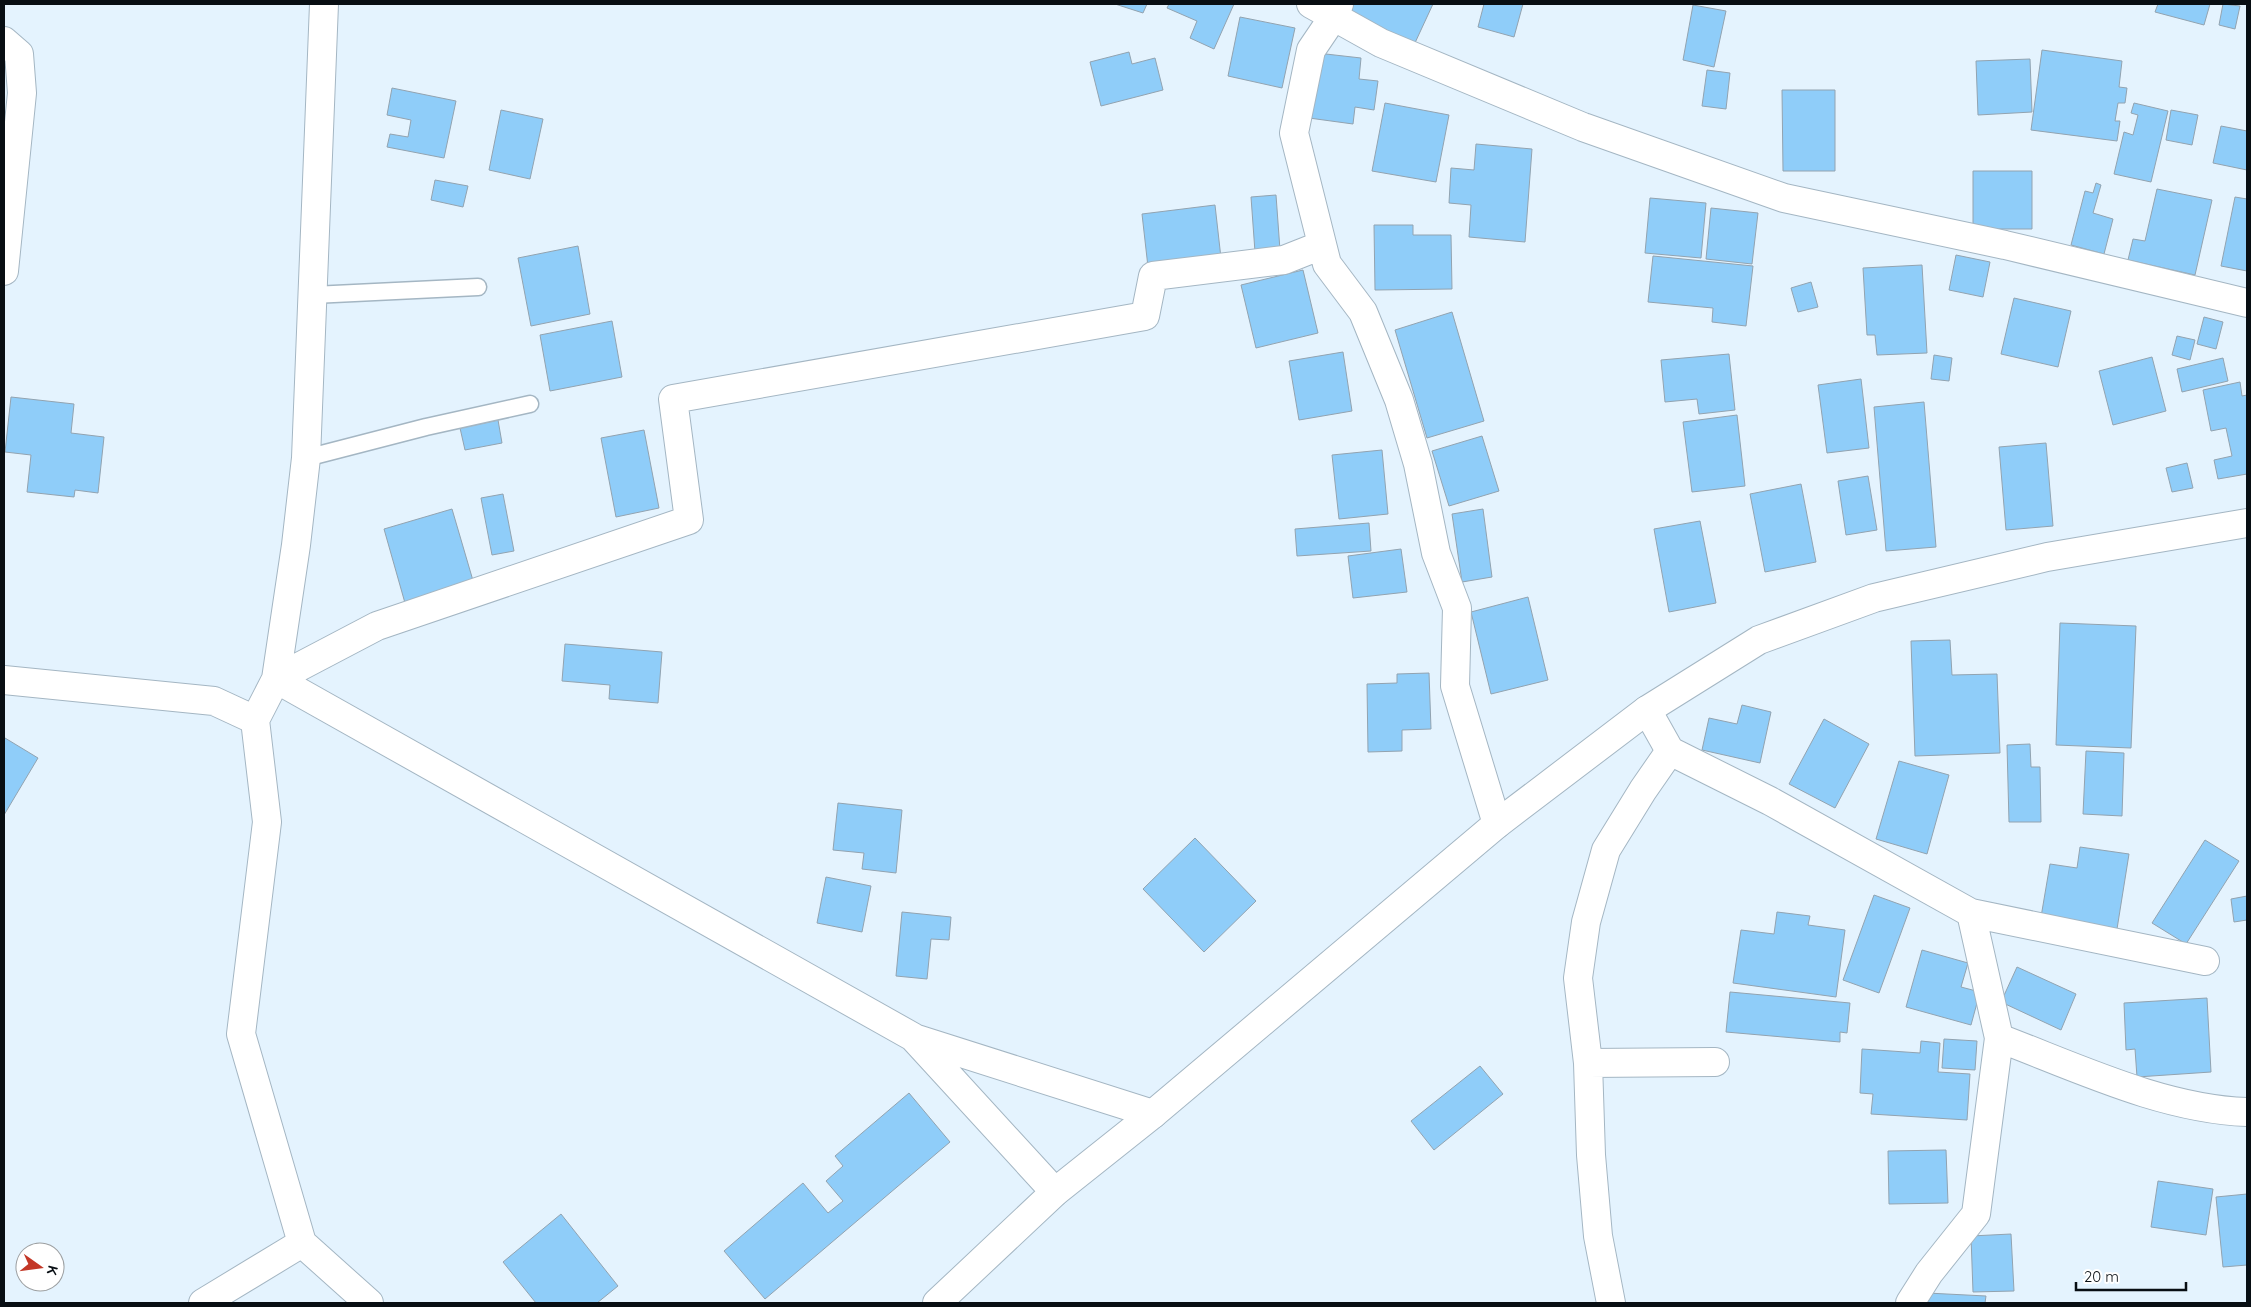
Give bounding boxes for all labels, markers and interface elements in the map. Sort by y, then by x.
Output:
north arrow [15,1242,65,1292]
scale bar [2076,1260,2186,1292]
text: K [43,1264,62,1277]
text: 20 m [2084,1267,2119,1286]

